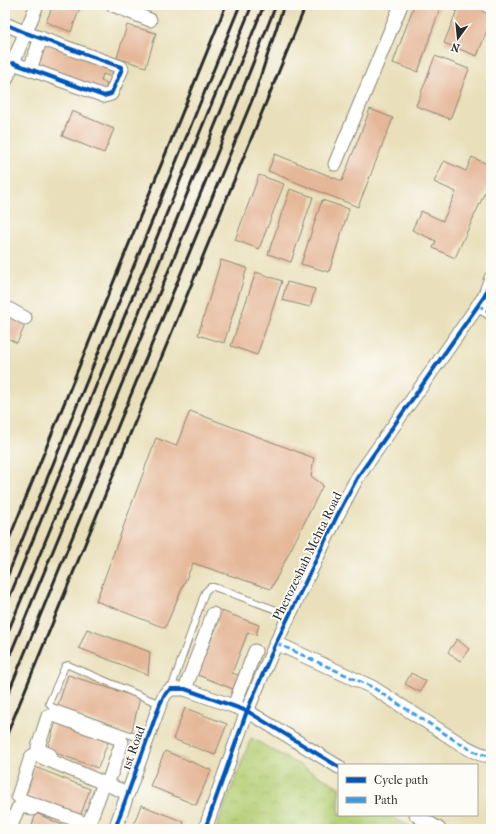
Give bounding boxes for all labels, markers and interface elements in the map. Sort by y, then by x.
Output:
north arrow [438,18,478,58]
text: N [449,40,461,55]
street label: Pherozeshah Mehta Road [269,488,345,623]
street label: 1st Road [118,723,148,772]
legend [338,764,478,816]
text: Cycle path [374,773,429,787]
text: Path [374,793,398,807]

